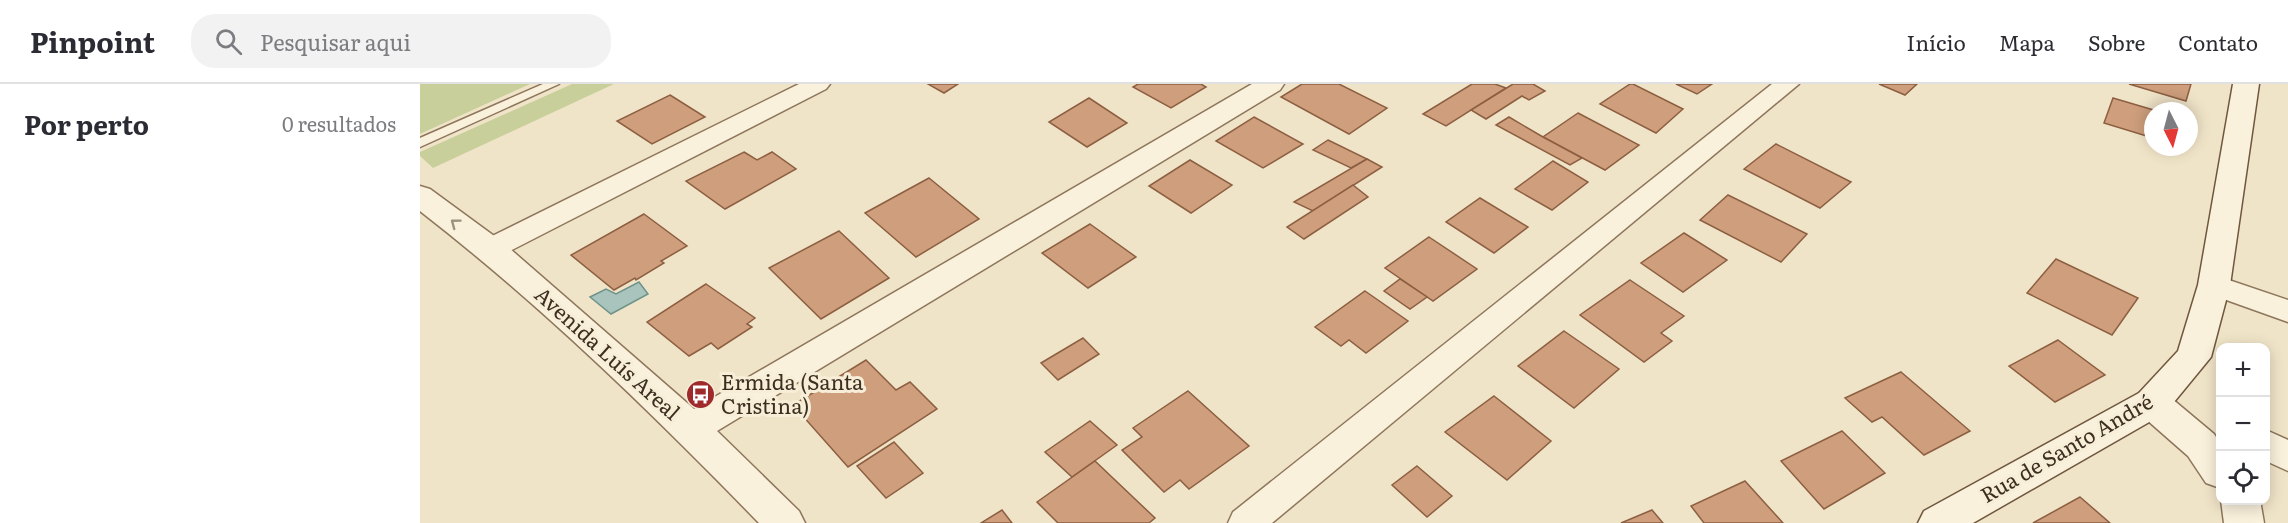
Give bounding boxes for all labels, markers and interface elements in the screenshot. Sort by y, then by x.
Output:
search box [191,14,611,68]
text: Pinpoint [30,20,155,62]
icon: search [212,25,245,58]
text: Pesquisar aqui [260,25,411,58]
text: Início [1907,26,1966,57]
text: Mapa [1999,26,2055,57]
text: Sobre [2088,26,2145,57]
text: Contato [2178,26,2258,57]
north arrow [2144,102,2198,156]
text: Por perto [24,104,149,143]
text: 0 resultados [282,108,396,138]
one-way arrow [451,219,462,230]
street label: Avenida Luís Areal [529,278,688,426]
map controls [2216,343,2270,505]
button: + [2216,343,2270,397]
place label: Ermida (Santa Cristina) [721,365,864,420]
bus stop icon: Ermida (Santa Cristina) [684,379,716,411]
street label: Rua de Santo André [1974,385,2158,509]
button: − [2216,397,2270,451]
button: locate [2216,451,2270,505]

